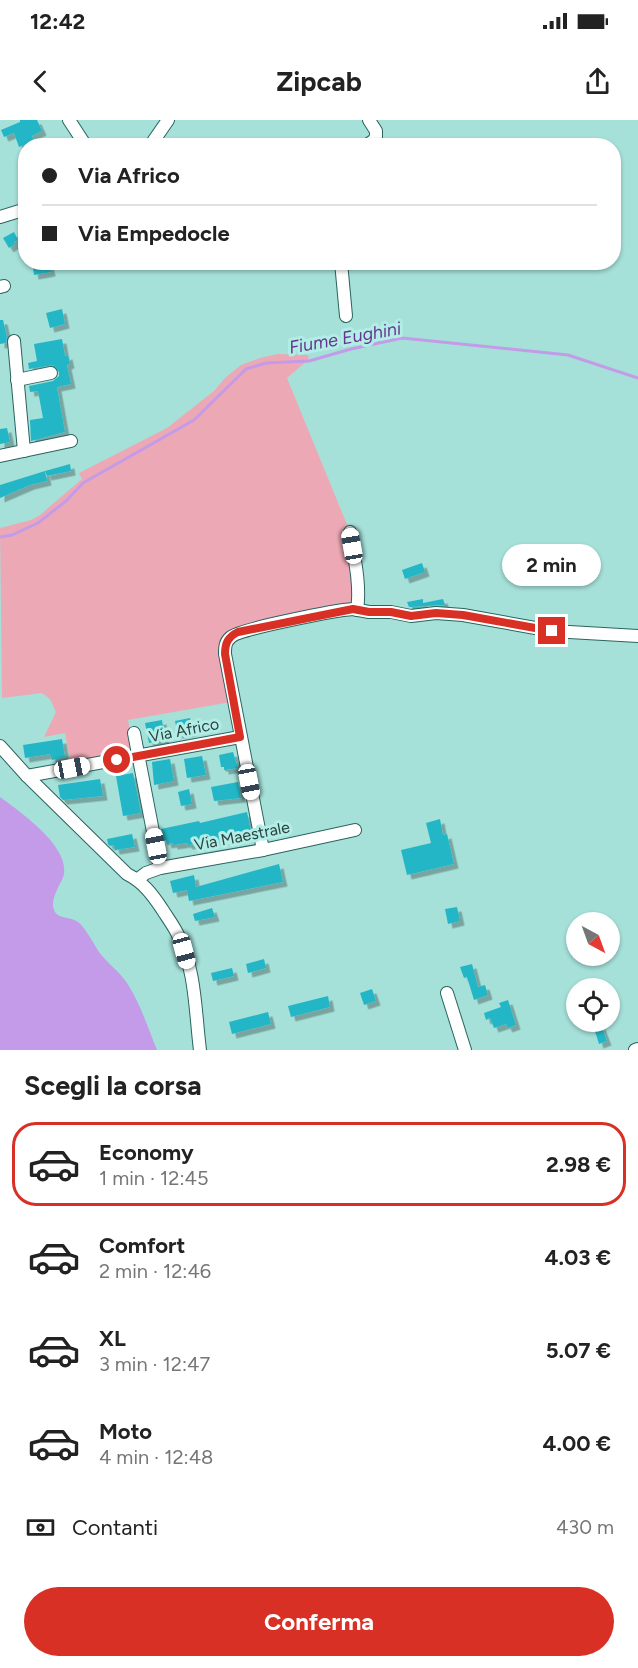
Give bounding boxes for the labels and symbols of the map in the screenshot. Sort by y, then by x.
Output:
water label: Fiume Eughini [287,317,403,359]
car [340,527,364,565]
callout: 2 min [502,544,602,586]
route end [538,617,565,644]
street label: Via Africo [147,714,221,746]
route start [103,746,130,773]
car [53,756,91,780]
car [237,763,261,801]
street label: Via Maestrale [193,817,292,855]
car [144,827,168,865]
north arrow [566,912,620,966]
car [171,931,197,971]

